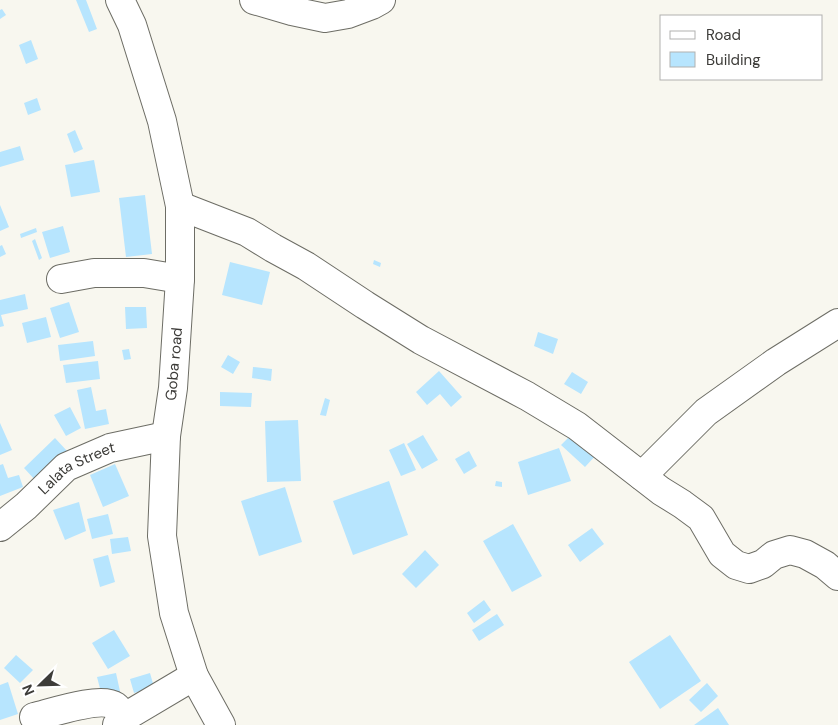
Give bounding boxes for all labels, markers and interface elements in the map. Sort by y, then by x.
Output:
legend [660,15,823,80]
text: Road [706,25,741,45]
text: Building [706,50,761,70]
street label: Goba road [161,327,187,401]
street label: Lalata Street [34,437,117,499]
north arrow [15,660,65,710]
text: N [18,682,38,698]

